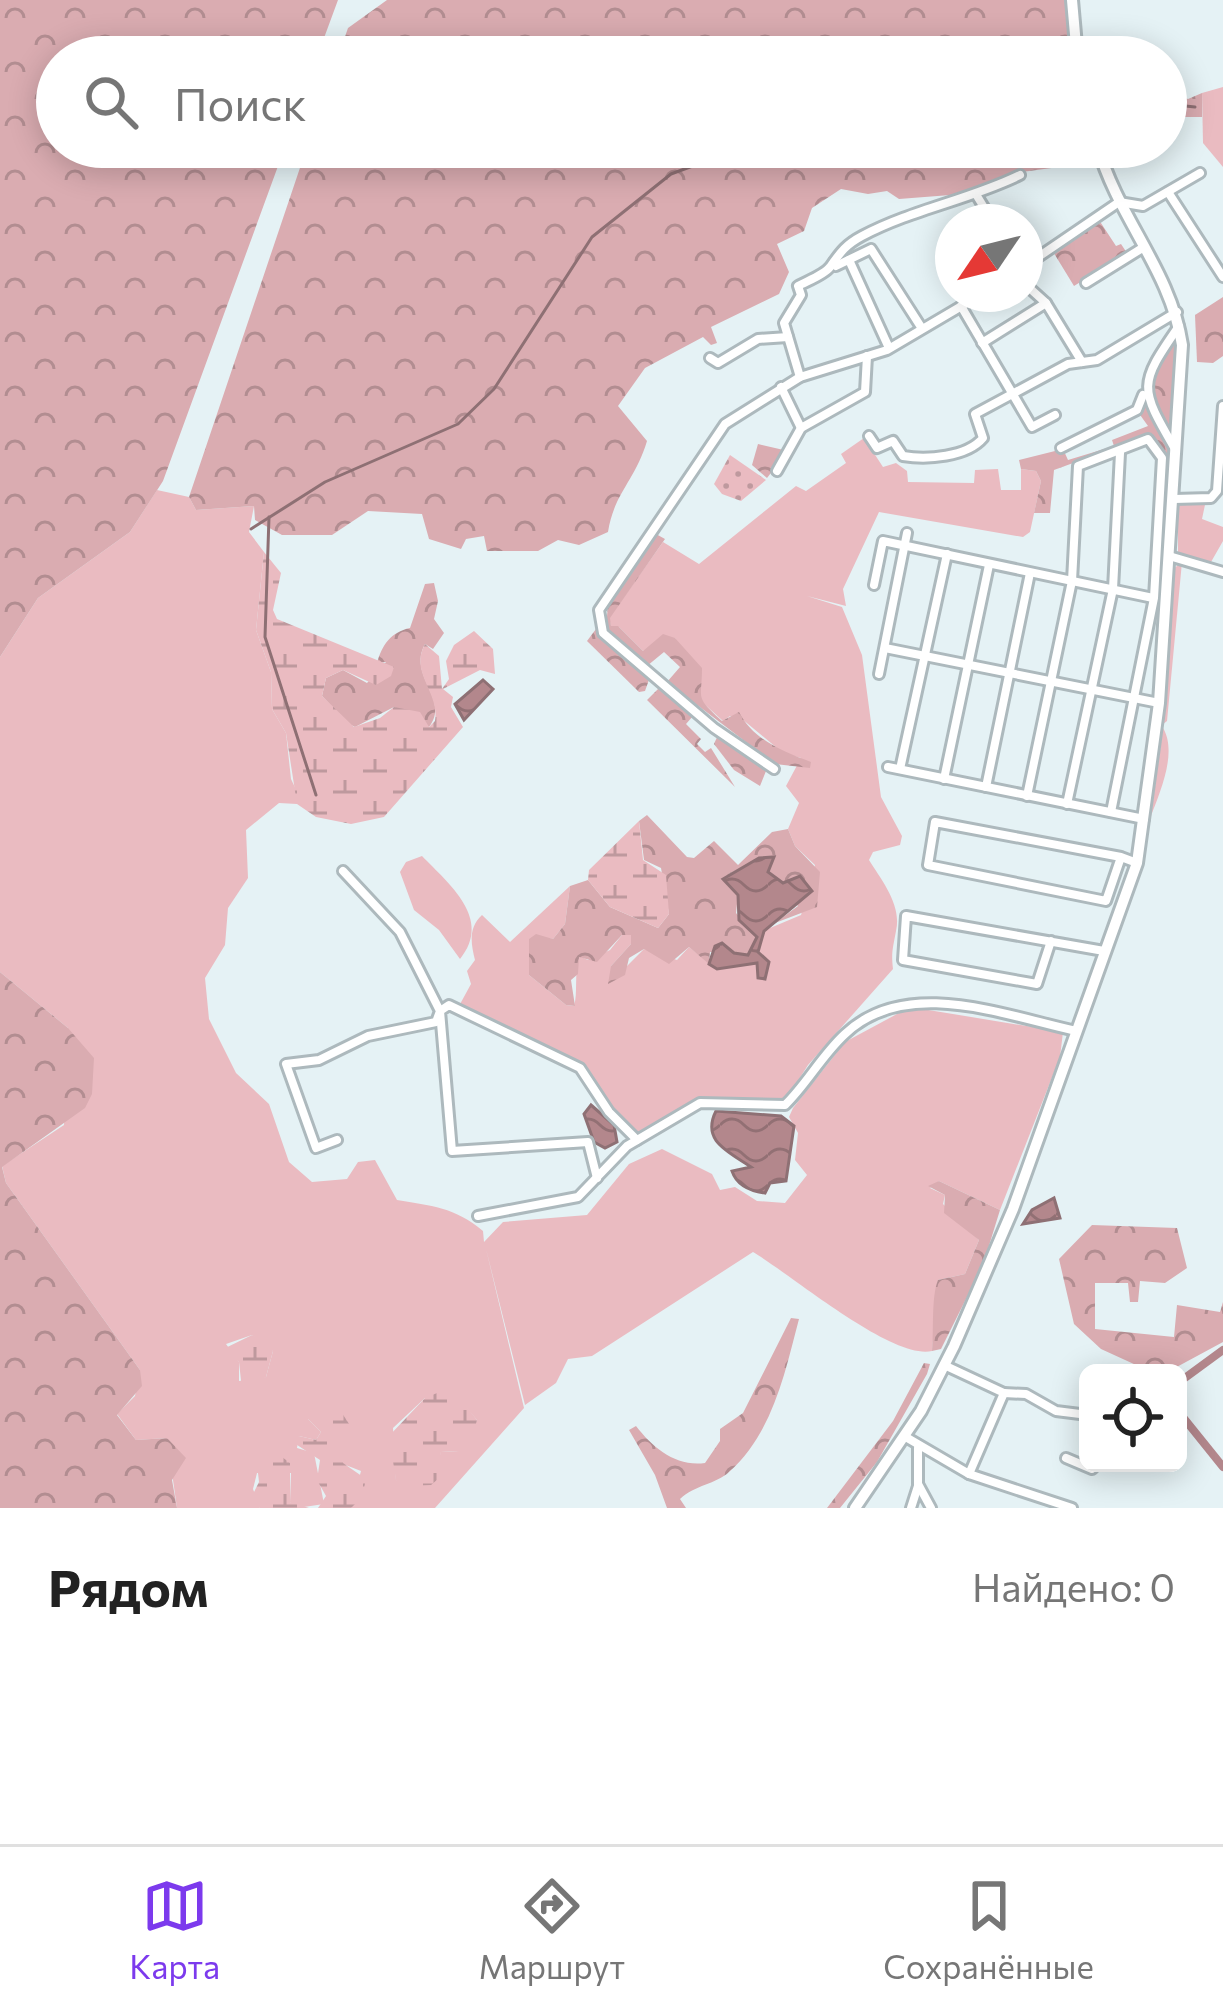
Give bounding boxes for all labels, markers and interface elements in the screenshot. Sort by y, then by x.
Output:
search box [36,36,1187,168]
icon: search [78,69,144,135]
text: Поиск [174,75,307,130]
north arrow [935,204,1043,312]
map controls [1079,1364,1187,1472]
button: locate [1079,1364,1187,1472]
text: Рядом [48,1555,209,1618]
text: Найдено: 0 [972,1562,1175,1610]
tab: Карта [129,1873,220,1986]
tab: Маршрут [478,1873,625,1986]
tab: Сохранённые [883,1873,1094,1986]

